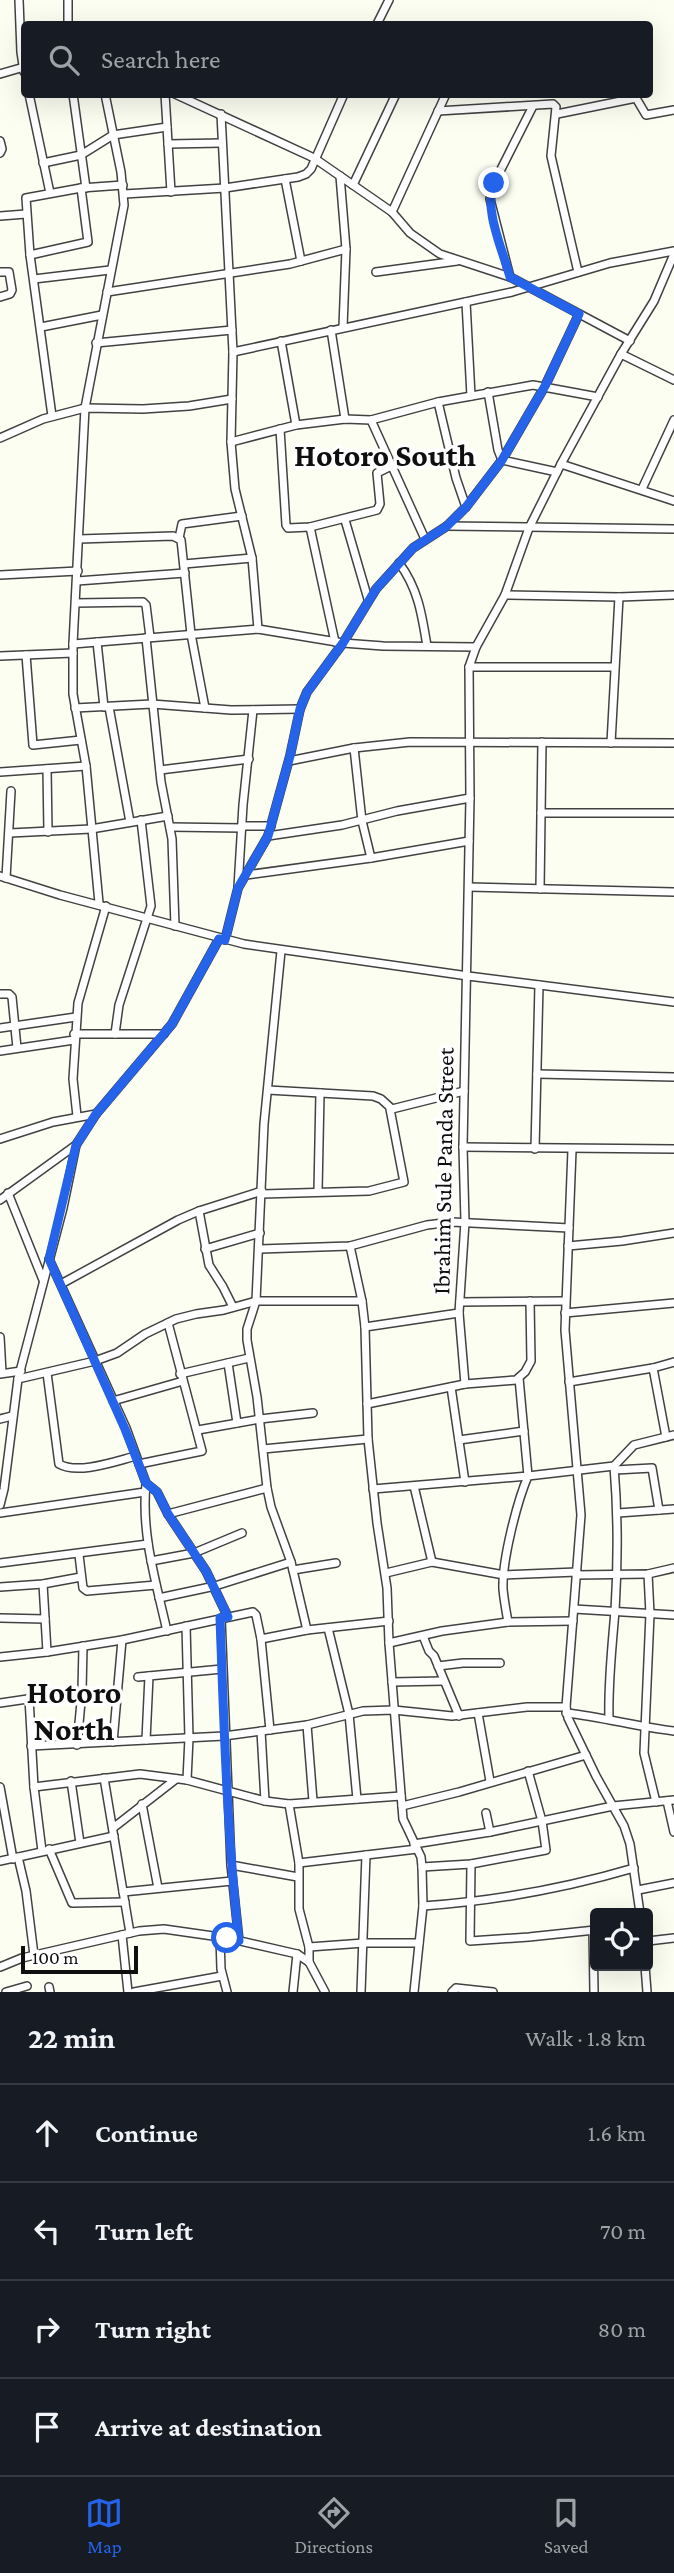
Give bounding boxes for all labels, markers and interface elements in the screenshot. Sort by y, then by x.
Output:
search box [21,21,653,98]
icon: search [45,41,83,79]
text: Search here [101,45,220,74]
route end [478,167,509,198]
district label: Hotoro South [294,437,476,473]
street label: Ibrahim Sule Panda Street [427,1046,459,1295]
district label: Hotoro North [26,1674,122,1747]
map controls [590,1908,653,1971]
button: locate [590,1908,653,1971]
route start [211,1922,242,1953]
scale bar [21,1943,138,1975]
text: 100 m [32,1947,79,1968]
text: 22 min [28,2021,115,2054]
text: Walk · 1.8 km [525,2025,646,2051]
icon: ahead [28,2114,66,2152]
text: Continue [95,2119,198,2148]
text: 1.6 km [588,2120,646,2146]
icon: left [28,2212,66,2250]
text: Turn left [95,2217,193,2246]
text: 70 m [600,2218,646,2244]
icon: right [28,2310,66,2348]
text: Turn right [95,2315,211,2344]
text: 80 m [598,2316,646,2342]
icon: arrive [28,2408,66,2446]
text: Arrive at destination [95,2413,322,2442]
tab: Map [85,2494,123,2557]
tab: Directions [294,2494,373,2557]
tab: Saved [544,2494,589,2557]

